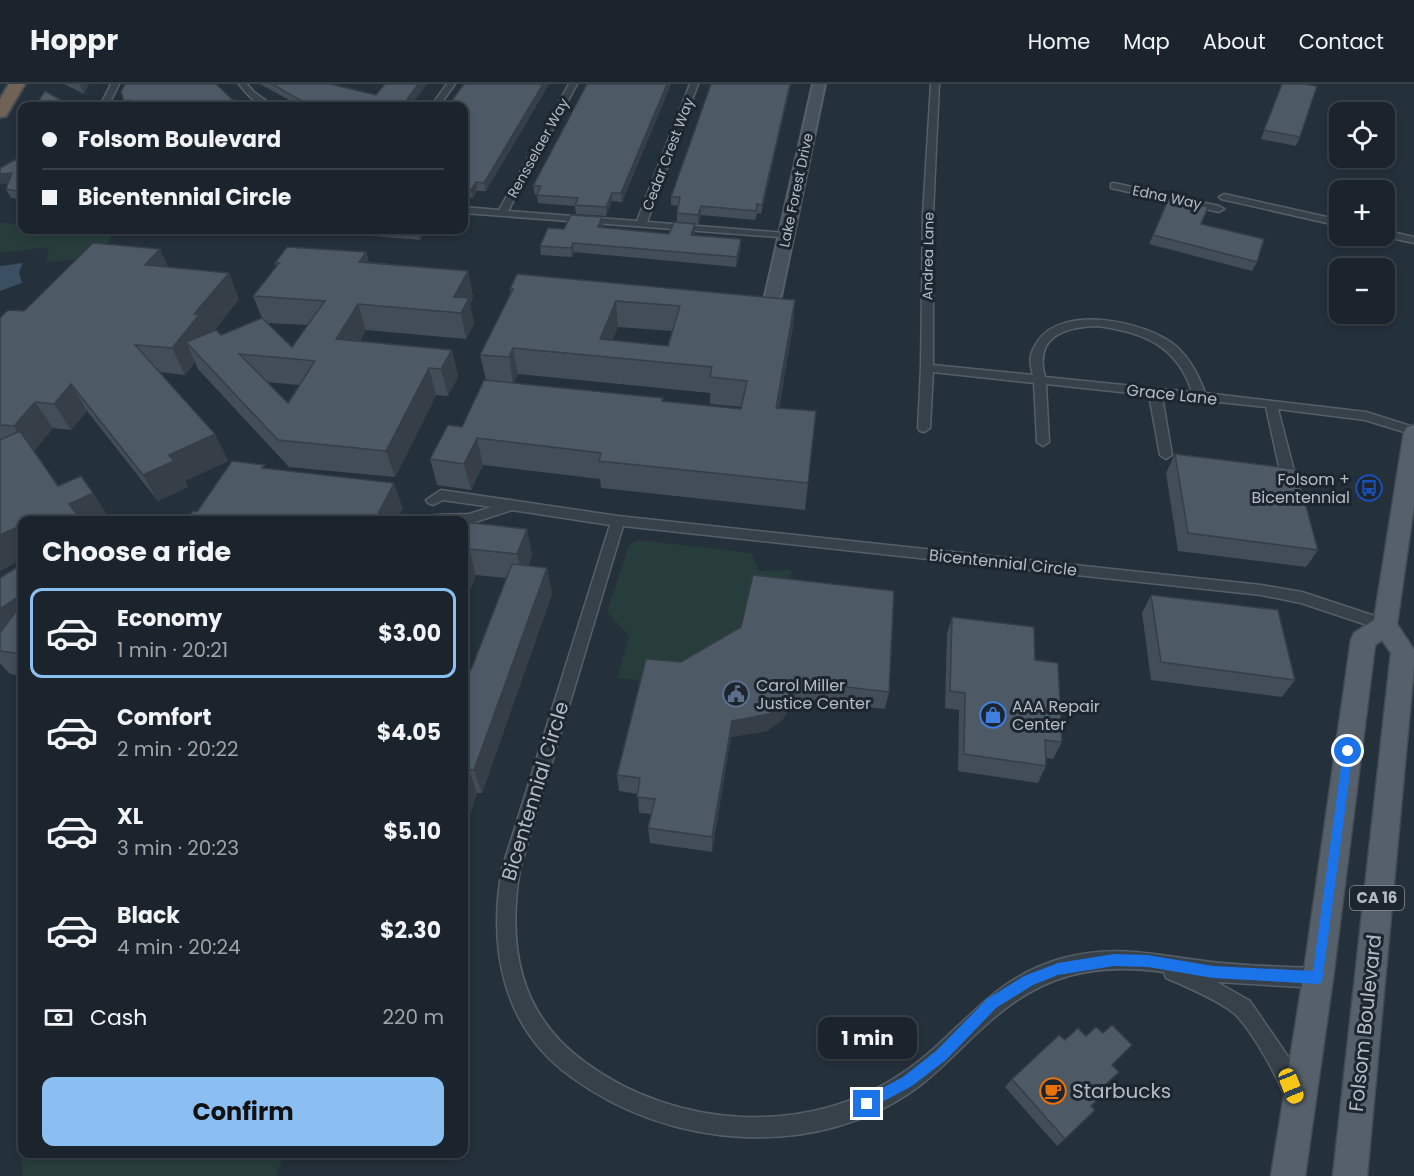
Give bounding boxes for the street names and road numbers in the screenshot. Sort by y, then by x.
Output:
street label: Rensselaer Way [502,95,574,201]
street label: Cedar Crest Way [637,95,699,213]
street label: Lake Forest Drive [774,131,818,249]
street label: Edna Way [1131,180,1203,214]
street label: Andrea Lane [917,211,939,300]
street label: Grace Lane [1125,378,1218,411]
street label: Bicentennial Circle [928,543,1078,582]
street label: Bicentennial Circle [494,698,576,884]
road number: CA 16 [1350,886,1404,910]
street label: Folsom Boulevard [1342,933,1388,1113]

